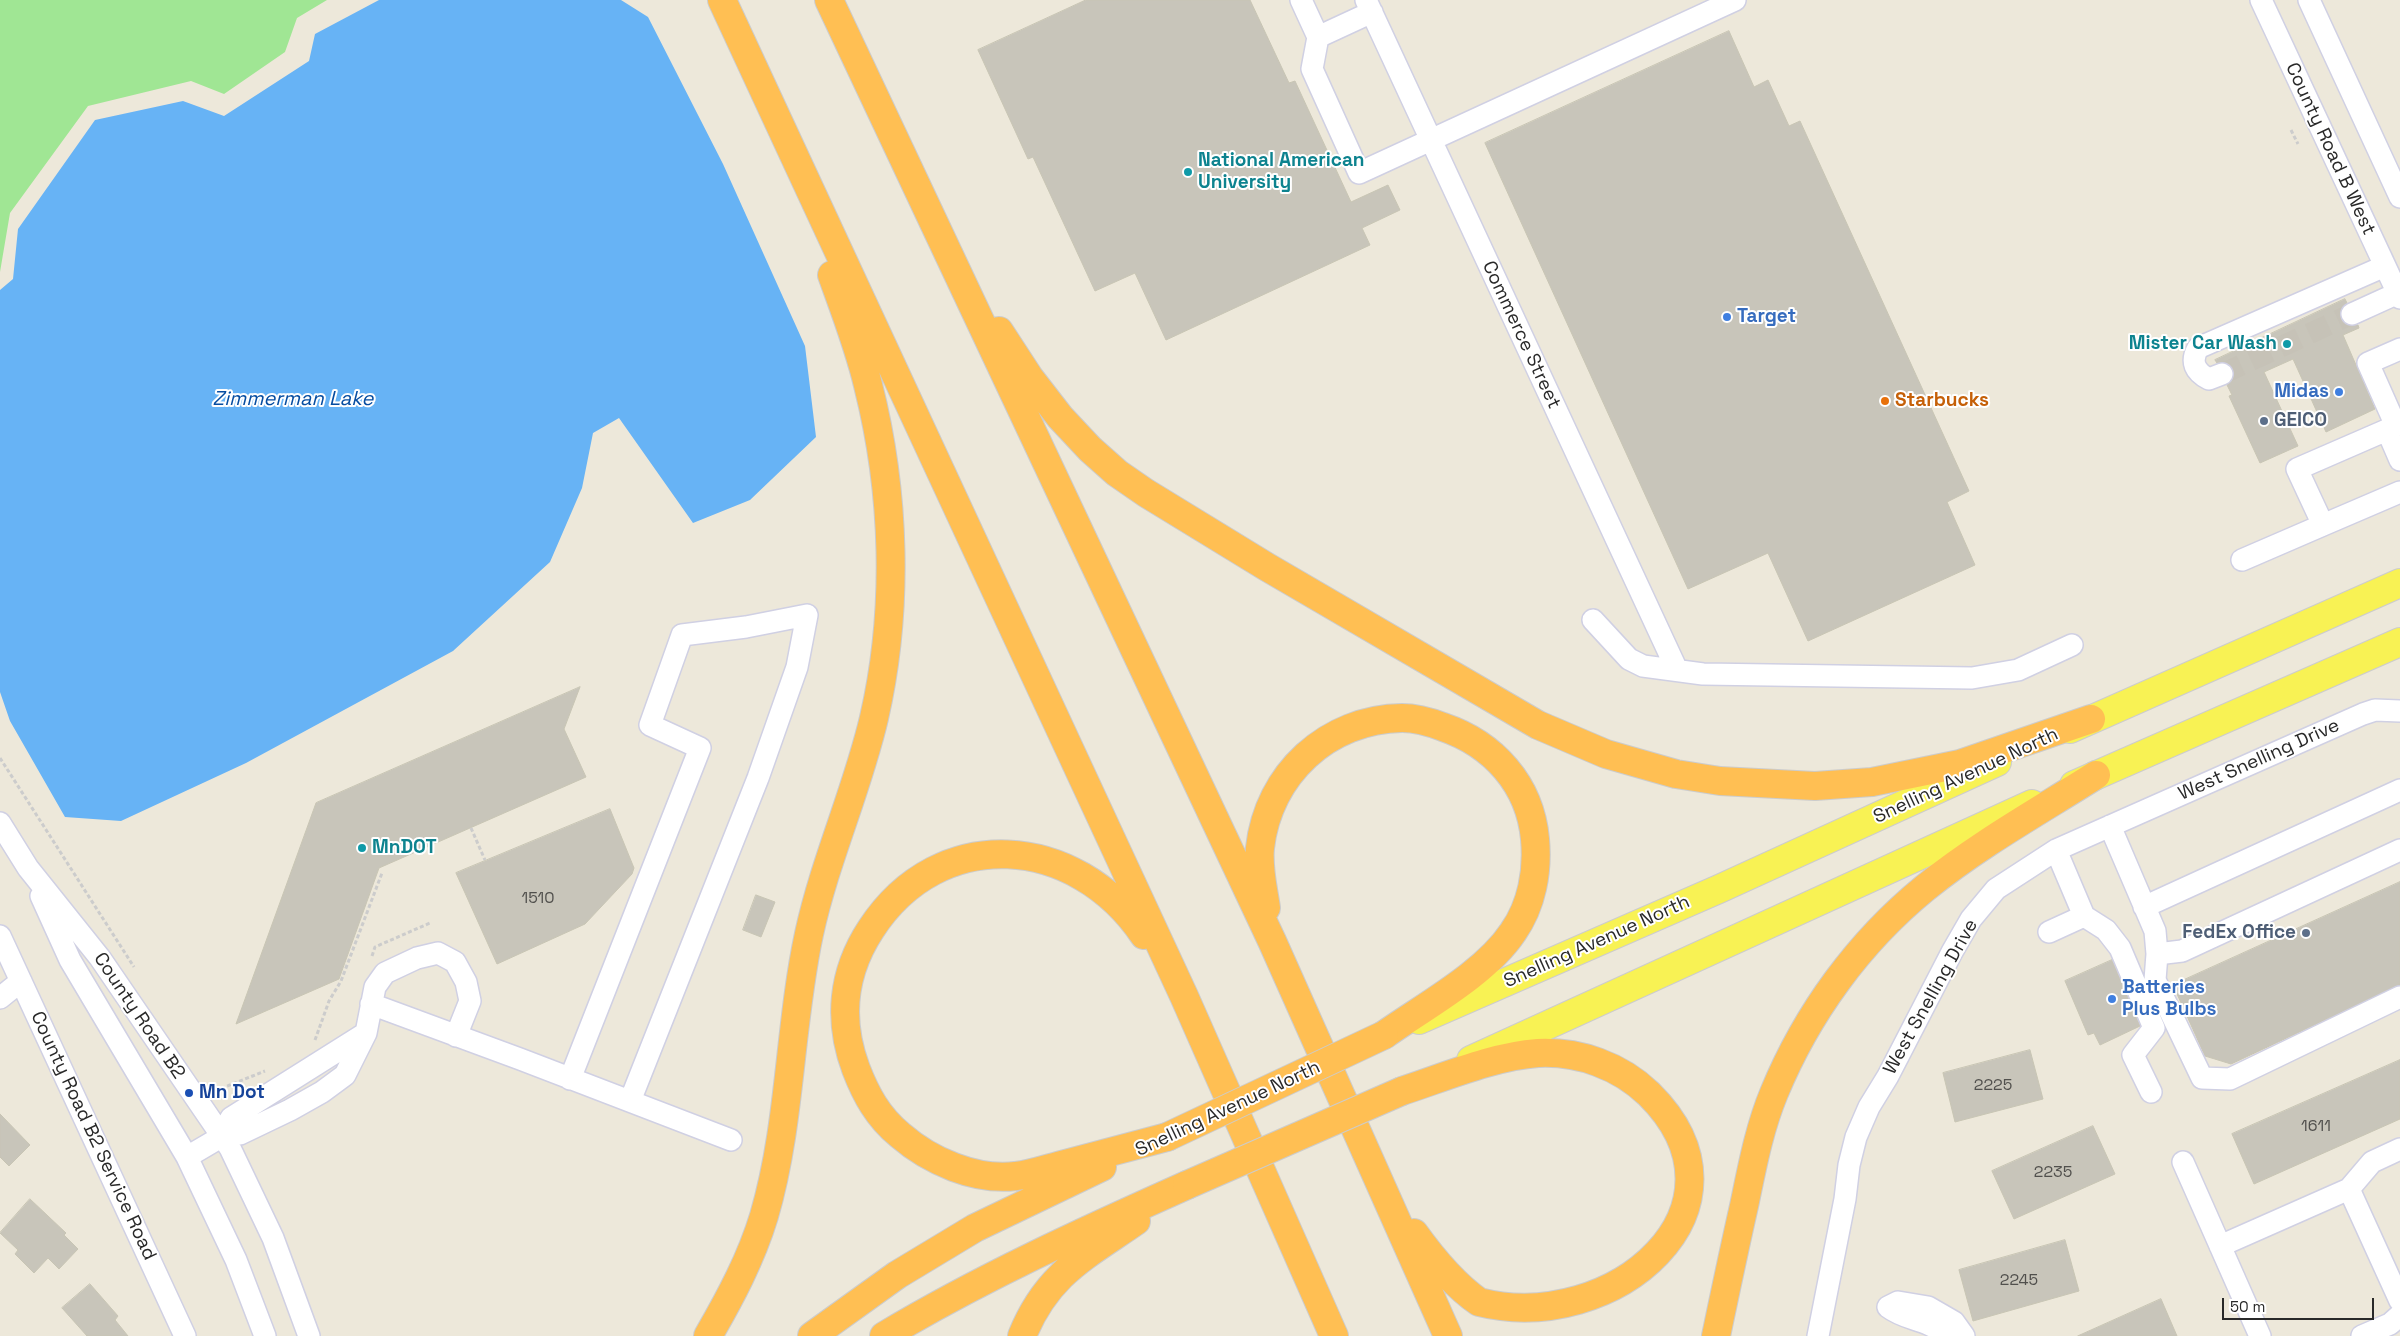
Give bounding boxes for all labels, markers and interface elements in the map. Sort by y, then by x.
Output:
street label: County Road B West [2280,59,2380,239]
place label: National American University [1198,150,1365,194]
marker: National American University [1182,166,1194,178]
street label: Commerce Street [1477,258,1565,412]
place label: Target [1737,306,1796,328]
marker: Target [1721,311,1733,323]
place label: Mister Car Wash [2129,333,2277,355]
marker: Mister Car Wash [2281,338,2293,350]
place label: Midas [2274,381,2329,403]
marker: Midas [2333,386,2345,398]
water label: Zimmerman Lake [213,388,373,412]
place label: Starbucks [1895,390,1989,412]
marker: Starbucks [1879,395,1891,407]
place label: GEICO [2274,410,2327,432]
marker: GEICO [2258,415,2270,427]
street label: West Snelling Drive [2175,714,2343,806]
street label: Snelling Avenue North [1870,723,2062,829]
place label: MnDOT [372,837,437,859]
marker: MnDOT [356,842,368,854]
house number: 1510 [522,889,554,909]
street label: Snelling Avenue North [1500,891,1694,993]
street label: West Snelling Drive [1879,915,1983,1079]
place label: FedEx Office [2182,922,2296,944]
marker: FedEx Office [2300,927,2312,939]
street label: County Road B2 [88,948,190,1084]
place label: Batteries Plus Bulbs [2122,977,2216,1021]
marker: Batteries Plus Bulbs [2106,993,2118,1005]
street label: County Road B2 Service Road [25,1008,161,1264]
street label: Snelling Avenue North [1132,1056,1324,1162]
house number: 2225 [1974,1076,2012,1096]
place label: Mn Dot [199,1082,265,1104]
marker: Mn Dot [183,1087,195,1099]
house number: 1611 [2301,1117,2331,1137]
house number: 2235 [2034,1163,2072,1183]
house number: 2245 [2000,1271,2038,1291]
scale bar [2225,1288,2378,1320]
text: 50 m [2230,1297,2265,1316]

